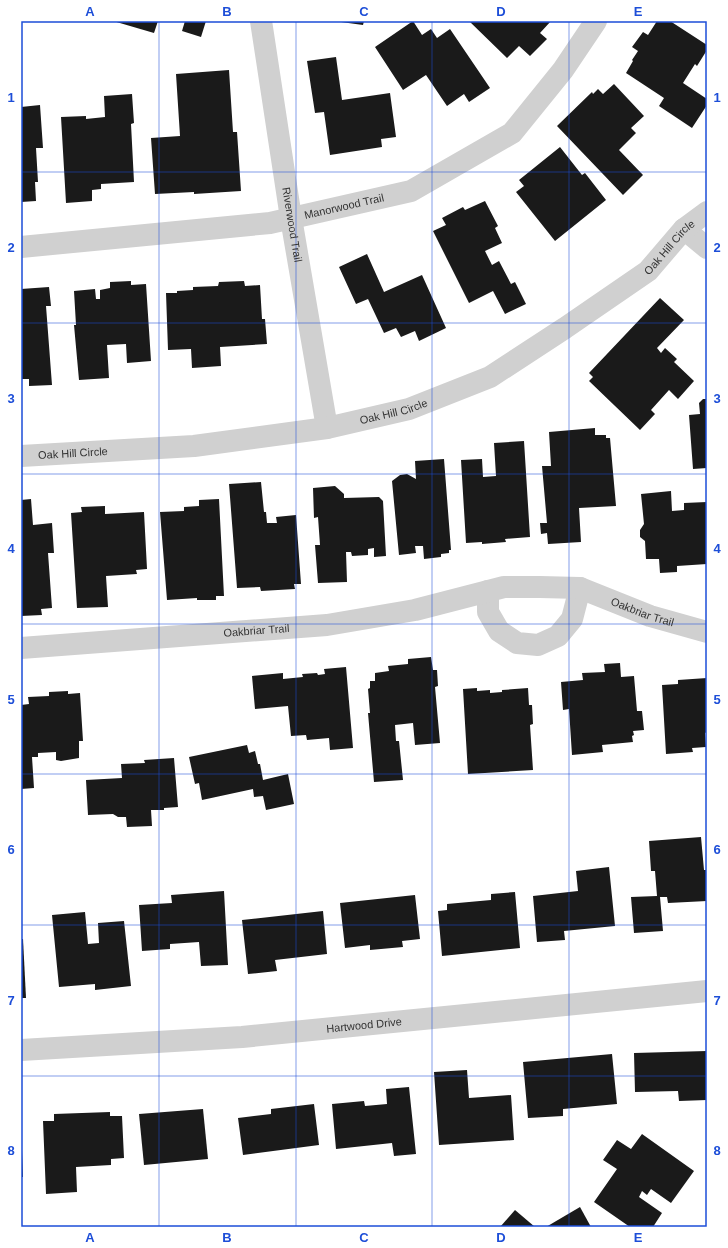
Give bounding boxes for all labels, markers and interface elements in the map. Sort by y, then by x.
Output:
text: A [85,4,95,19]
text: B [222,4,232,19]
text: C [359,4,369,19]
text: D [496,4,506,19]
text: E [634,4,643,19]
text: 1 [7,90,15,105]
text: 1 [713,90,721,105]
street label: Riverwood Trail [280,186,304,263]
street label: Manorwood Trail [303,191,385,221]
street label: Oak Hill Circle [642,217,697,277]
text: 2 [7,240,15,255]
text: 2 [713,240,721,255]
text: 3 [7,391,15,406]
text: 3 [713,391,721,406]
street label: Oak Hill Circle [358,396,429,426]
street label: Oak Hill Circle [38,445,108,461]
text: 4 [7,541,15,556]
text: 4 [713,541,721,556]
street label: Oakbriar Trail [609,595,675,628]
street label: Oakbriar Trail [223,622,290,639]
text: 5 [7,692,15,707]
text: 5 [713,692,721,707]
text: 6 [7,842,15,857]
text: 6 [713,842,721,857]
text: 7 [7,993,15,1008]
text: 7 [713,993,721,1008]
street label: Hartwood Drive [326,1015,402,1035]
text: 8 [7,1143,15,1158]
text: 8 [713,1143,721,1158]
text: A [85,1230,95,1245]
text: B [222,1230,232,1245]
text: C [359,1230,369,1245]
text: D [496,1230,506,1245]
text: E [634,1230,643,1245]

